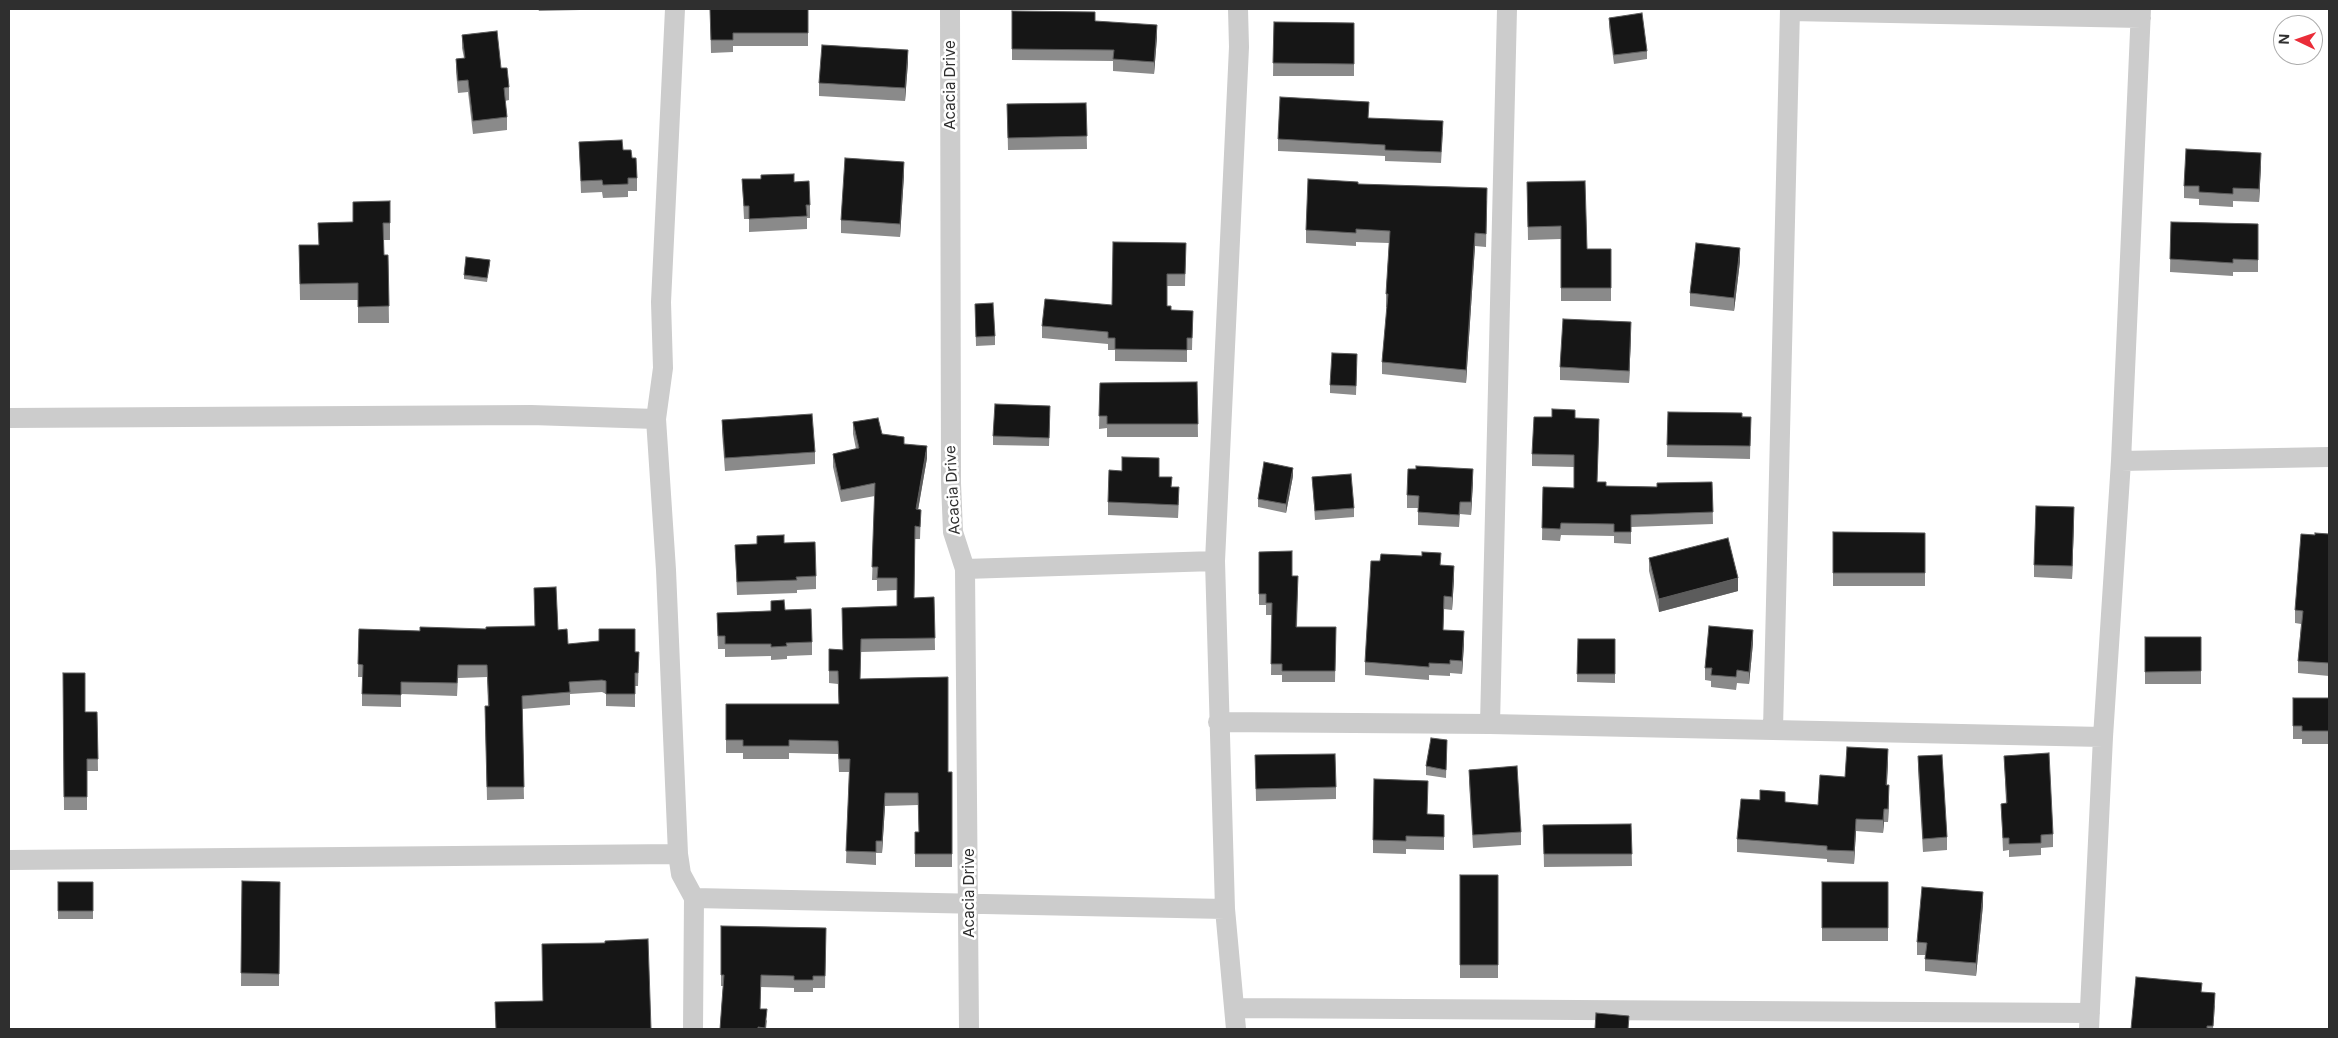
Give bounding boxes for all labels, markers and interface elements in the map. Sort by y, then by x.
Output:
north arrow [2273,15,2323,65]
text: N [2275,33,2292,45]
street label: Acacia Drive [941,40,959,130]
street label: Acacia Drive [942,445,964,535]
street label: Acacia Drive [960,848,978,938]

